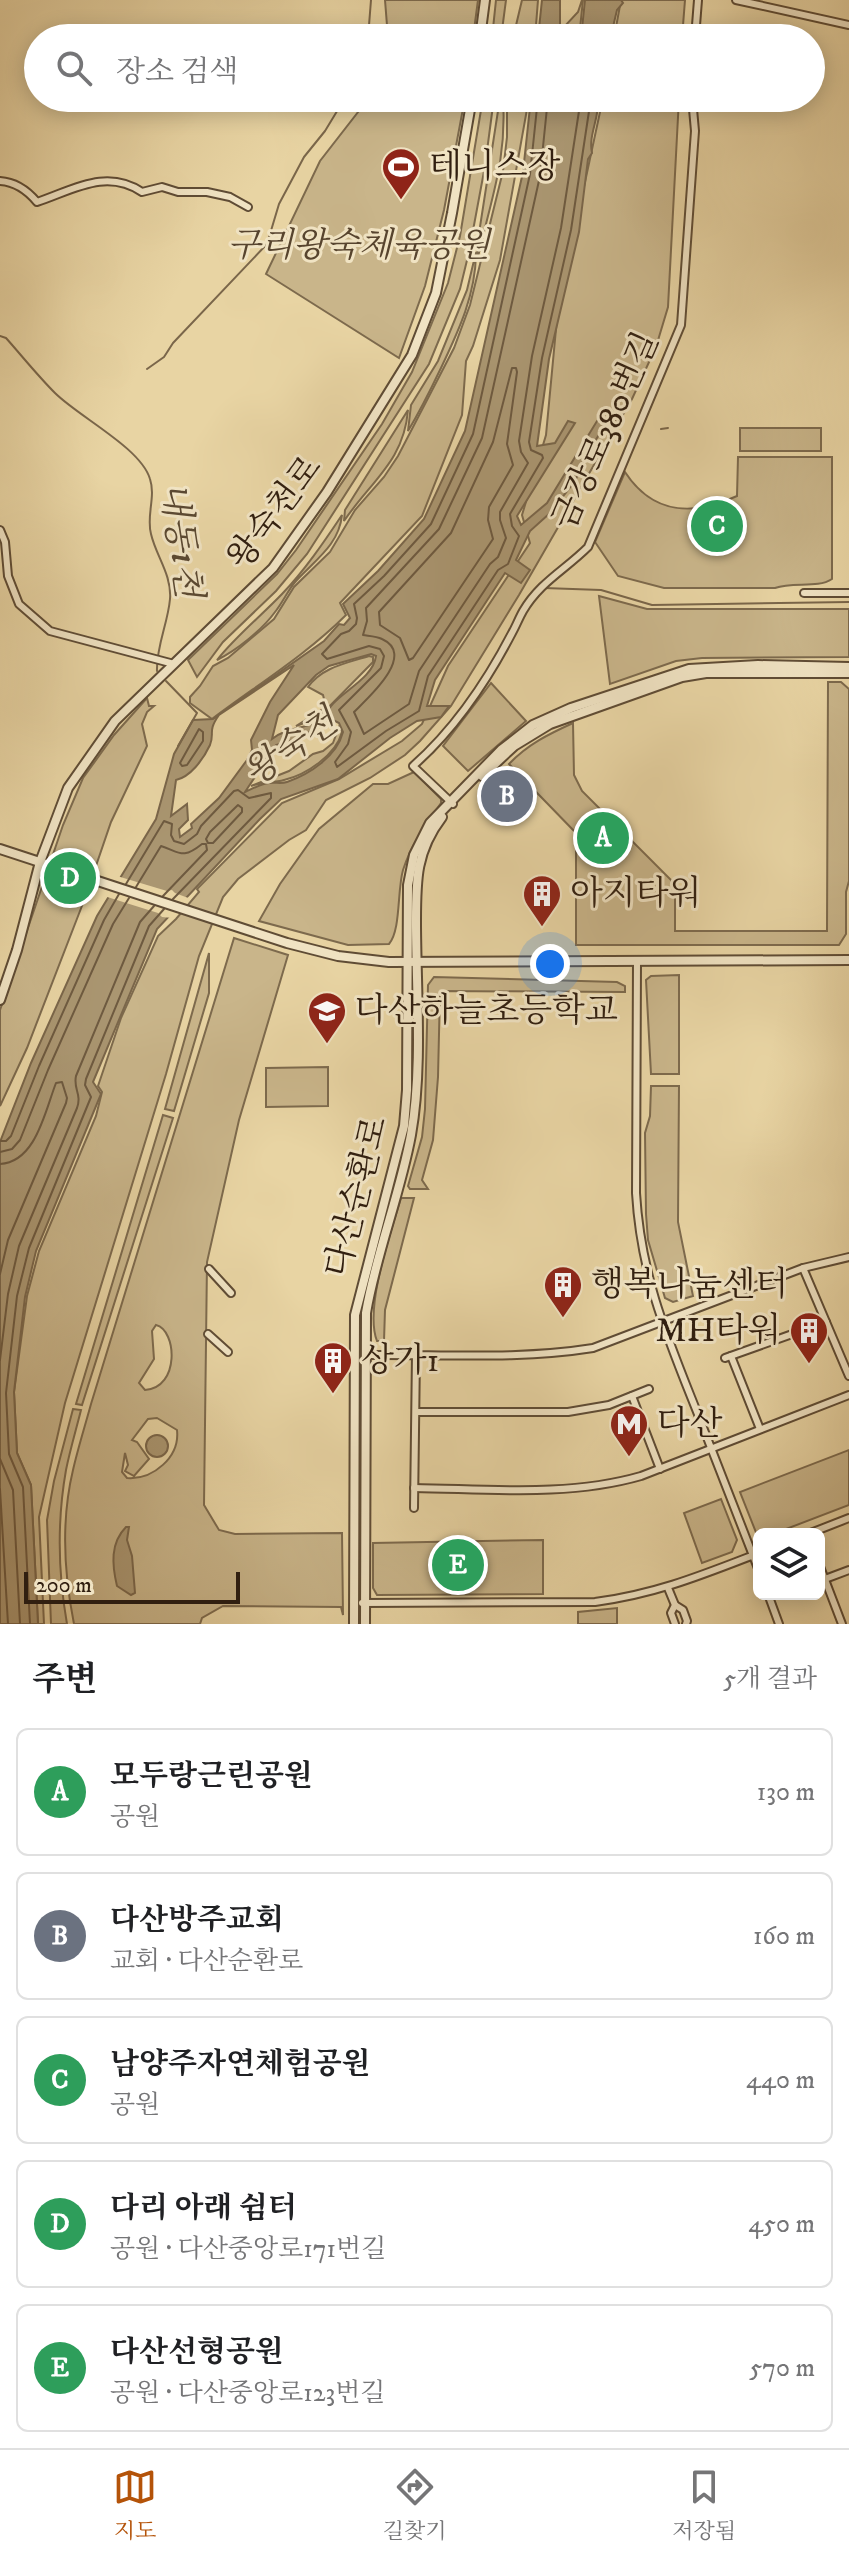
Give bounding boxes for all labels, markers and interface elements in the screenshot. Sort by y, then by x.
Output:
search box [24,24,825,112]
icon: search [52,46,96,90]
text: 장소 검색 [116,54,238,91]
sports icon: 테니스장 [380,146,422,201]
place label: 테니스장 [429,146,561,188]
park label: 구리왕숙체육공원 [228,225,493,267]
street label: 금강로380번길 [544,326,668,536]
street label: 왕숙천로 [219,448,331,578]
water label: 내동1천 [150,479,211,603]
pin: C [691,496,743,556]
water label: 왕숙천 [235,698,348,796]
pin: B [481,766,533,826]
pin: A [577,808,629,868]
pin: D [44,848,96,908]
building icon: 아지타워 [521,873,563,928]
place label: 아지타워 [570,873,701,915]
your location [530,944,570,984]
school or university icon: 다산하늘초등학교 [306,990,348,1045]
place label: 다산하늘초등학교 [355,990,618,1032]
street label: 다산순환로 [317,1112,397,1282]
building icon: 행복나눔센터 [542,1264,584,1319]
place label: 행복나눔센터 [591,1264,788,1306]
place label: MH타워 [656,1310,781,1352]
building icon: MH타워 [788,1310,830,1365]
building icon: 상가1 [312,1340,354,1395]
place label: 상가1 [361,1340,439,1382]
metro station icon: 다산 [608,1403,650,1458]
place label: 다산 [657,1403,723,1445]
map controls [753,1528,825,1600]
button: layers [753,1528,825,1600]
pin: E [432,1535,484,1595]
scale bar [24,1568,240,1604]
text: 200 m [36,1572,92,1599]
text: 주변 [32,1659,98,1701]
text: 5개 결과 [723,1663,817,1696]
text: 모두랑근린공원 [110,1758,313,1795]
text: A [52,1776,68,1809]
text: 130 m [757,1776,815,1809]
text: 공원 [110,1801,160,1834]
text: 다산방주교회 [110,1902,284,1939]
text: B [52,1920,68,1953]
text: 160 m [753,1920,815,1953]
text: 교회 · 다산순환로 [110,1945,303,1978]
text: 남양주자연체험공원 [110,2046,371,2083]
text: C [51,2064,69,2097]
text: 440 m [746,2064,815,2097]
text: 공원 [110,2089,160,2122]
text: 다리 아래 쉼터 [110,2190,297,2227]
text: D [50,2208,70,2241]
text: 450 m [748,2208,815,2241]
text: 공원 · 다산중앙로171번길 [110,2233,386,2266]
text: 다산선형공원 [110,2334,284,2371]
text: E [51,2352,69,2385]
text: 570 m [749,2352,815,2385]
text: 공원 · 다산중앙로123번길 [110,2377,385,2410]
tab: 지도 [113,2465,157,2545]
tab: 길찾기 [383,2465,446,2545]
tab: 저장됨 [672,2465,736,2545]

